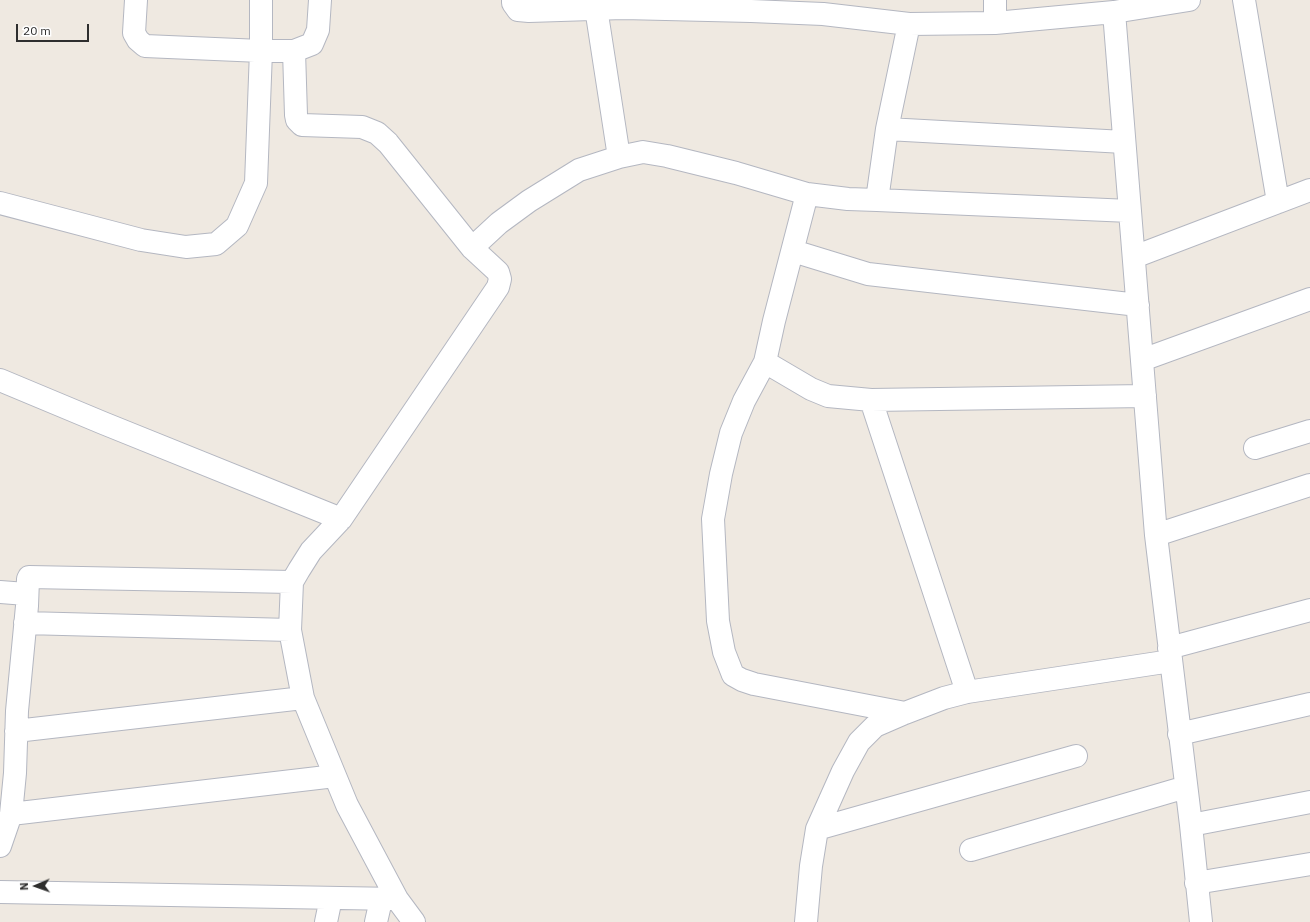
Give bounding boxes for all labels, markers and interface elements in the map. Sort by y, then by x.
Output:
scale bar [18,16,91,42]
text: 20 m [23,23,51,38]
north arrow [16,866,56,906]
text: N [17,882,31,891]

